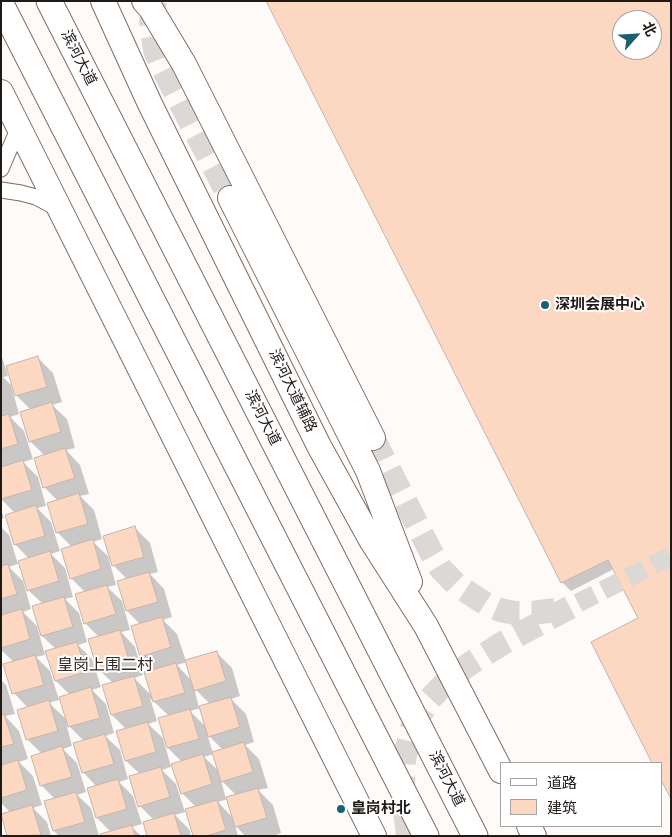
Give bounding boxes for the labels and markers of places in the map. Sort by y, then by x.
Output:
place label: 深圳会展中心 [555,296,645,314]
marker: 深圳会展中心 [539,299,551,311]
place label: 皇岗村北 [351,800,411,818]
marker: 皇岗村北 [335,803,347,815]

